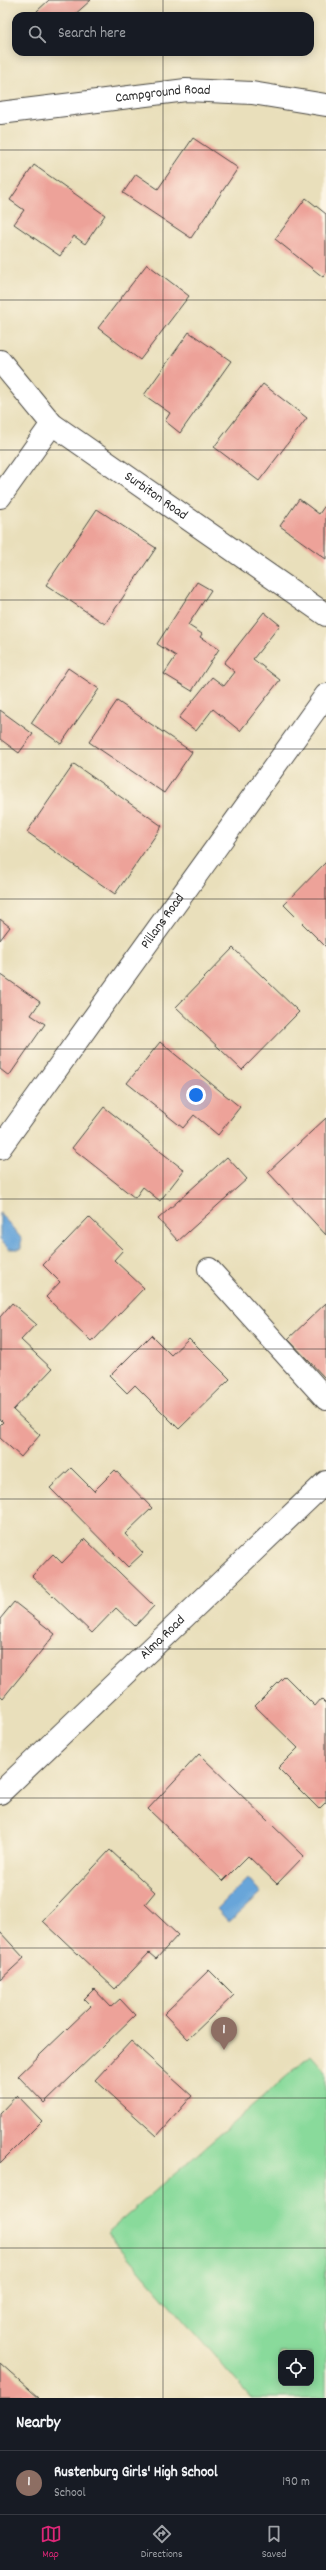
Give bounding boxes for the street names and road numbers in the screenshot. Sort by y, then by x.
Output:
street label: Campground Road [114,80,211,109]
street label: Surbiton Road [120,467,191,525]
street label: Pillans Road [136,890,190,953]
street label: Alma Road [135,1611,190,1664]

